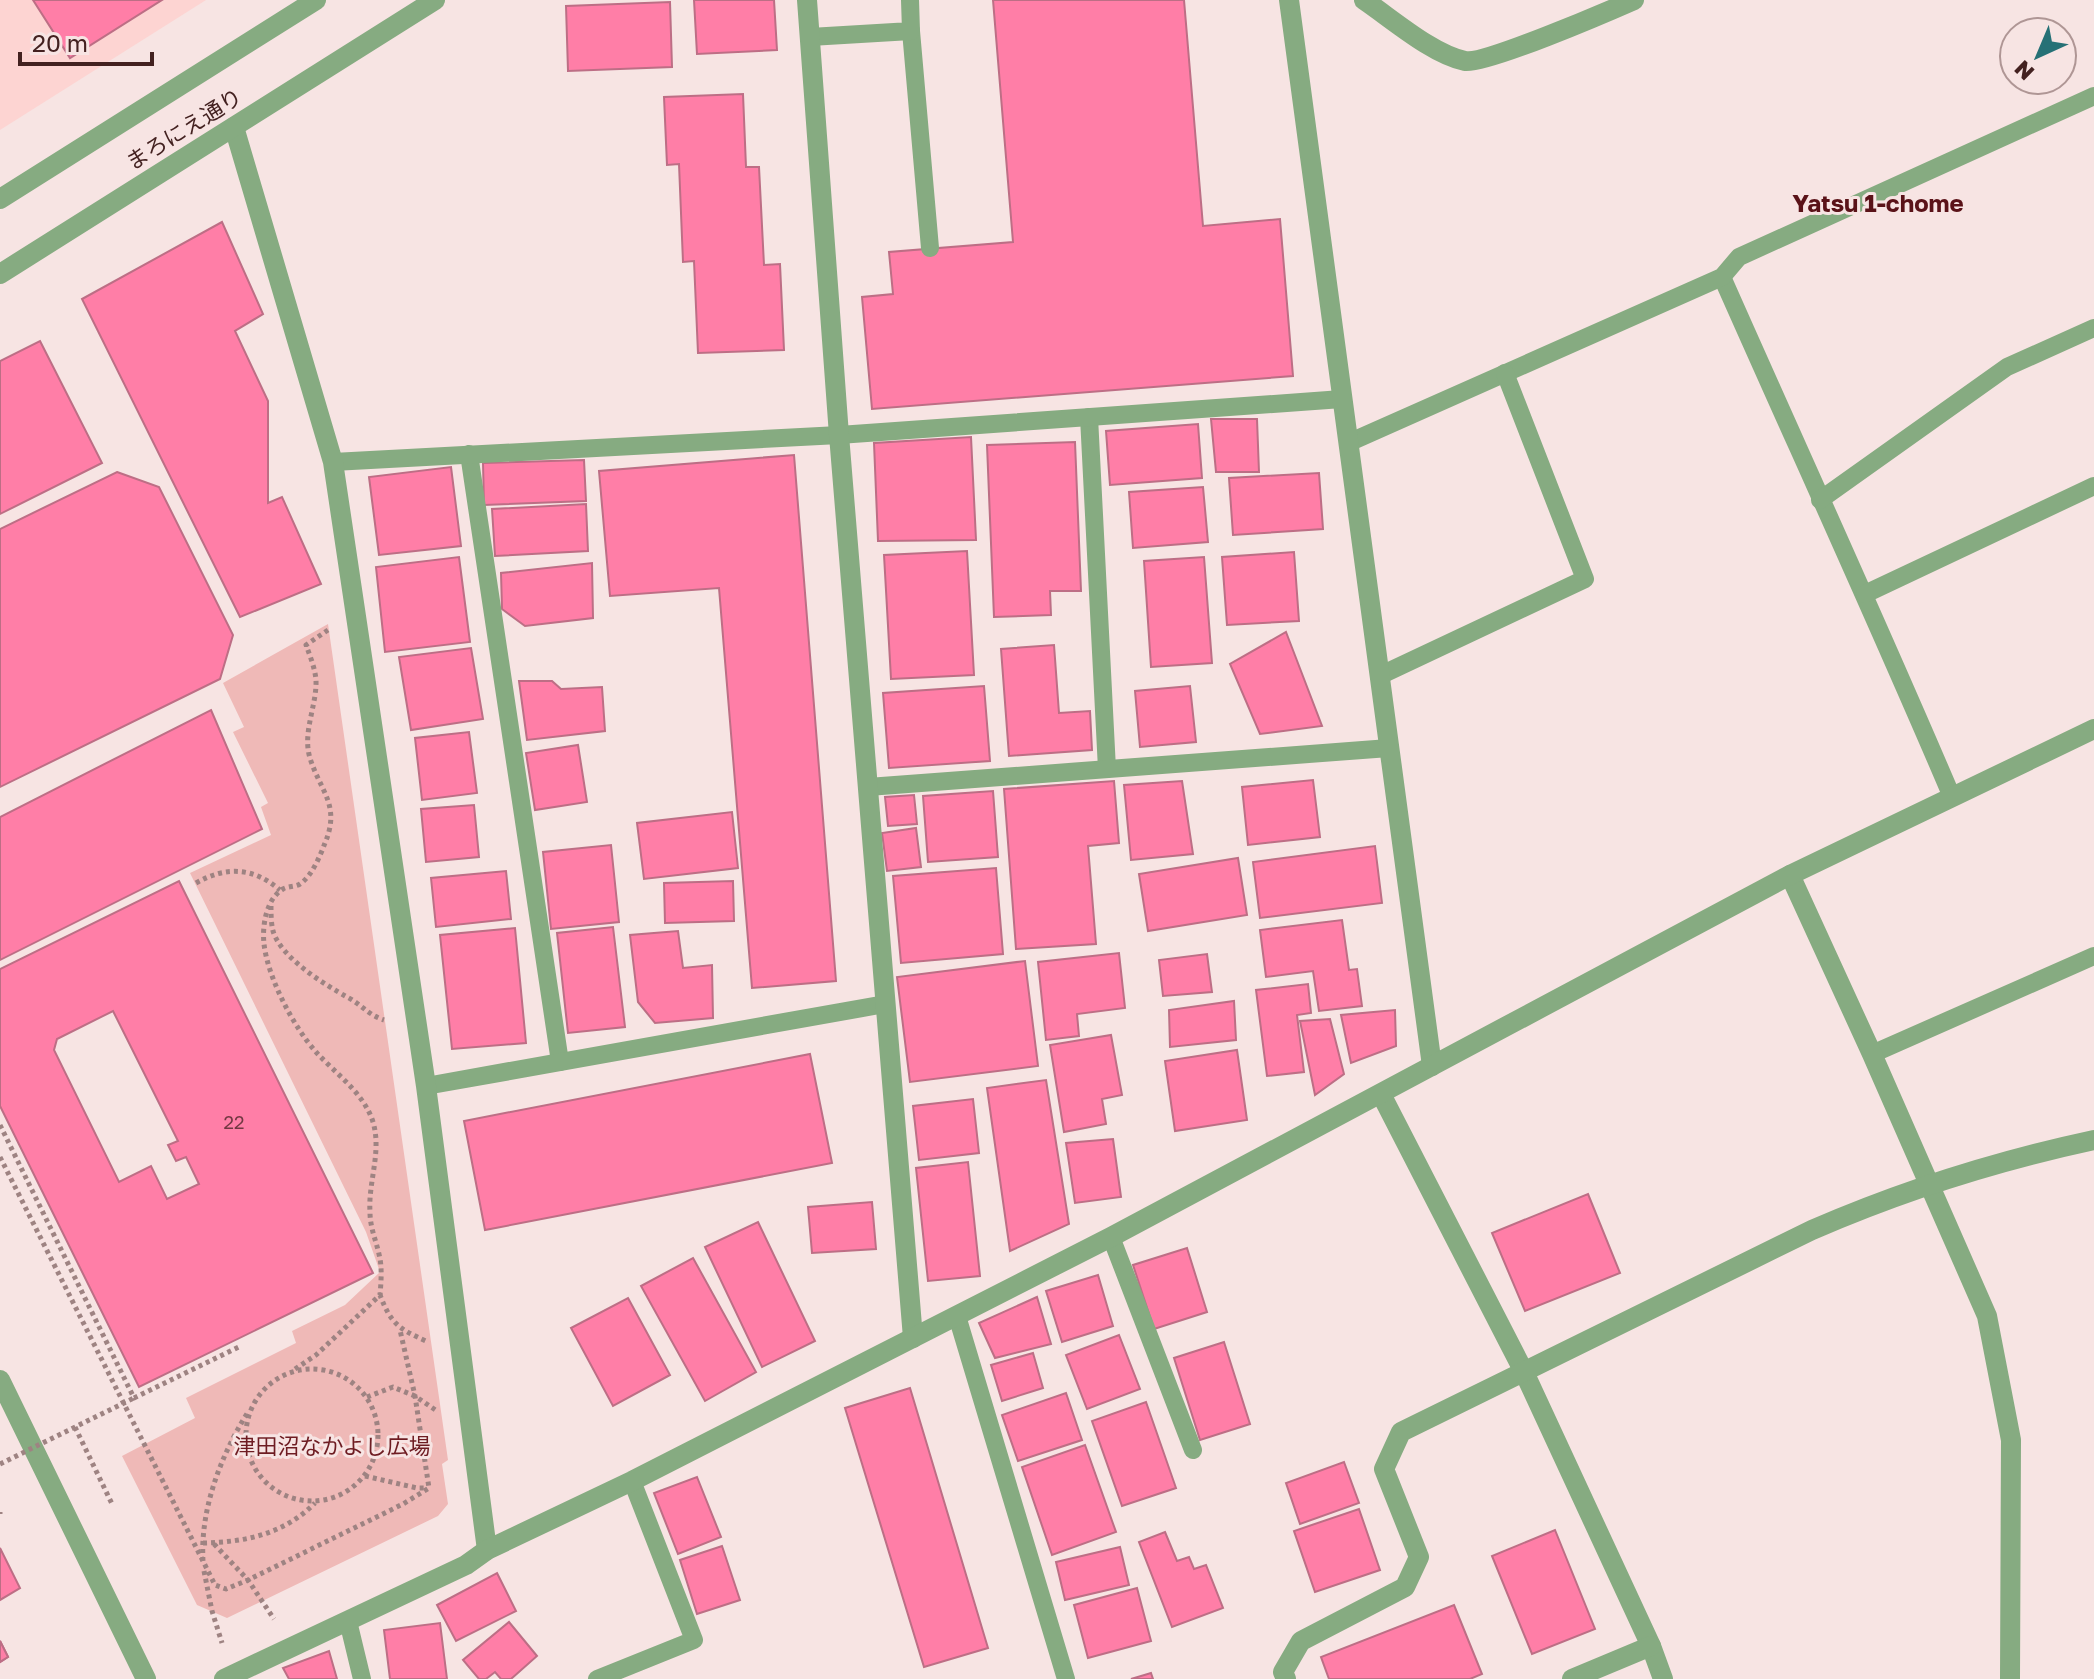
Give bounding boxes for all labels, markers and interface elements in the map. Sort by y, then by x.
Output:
scale bar [20,16,152,66]
north arrow [1998,16,2078,96]
text: 20 m [32,28,88,57]
text: N [2008,55,2039,86]
street label: まろにえ通り [121,82,247,175]
district label: Yatsu 1-chome [1792,188,1964,217]
house number: 22 [224,1111,244,1133]
park label: 津田沼なかよし広場 [234,1432,430,1459]

